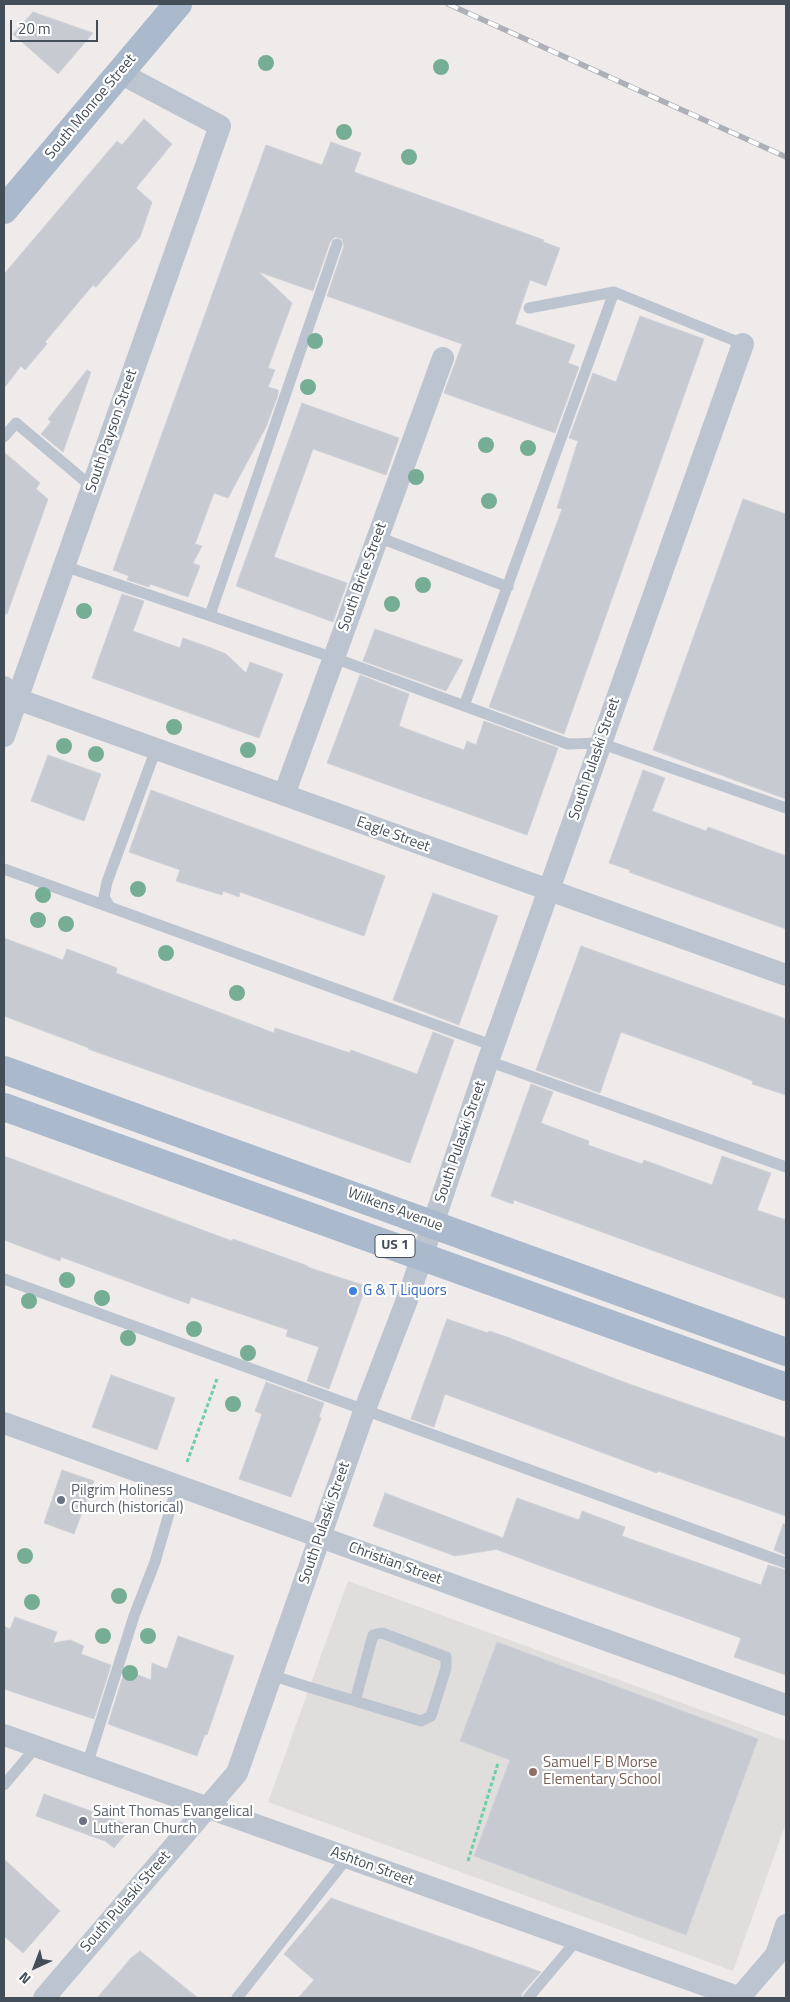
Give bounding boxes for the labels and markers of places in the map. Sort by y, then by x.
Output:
place label: G & T Liquors [363,1282,447,1300]
marker: G & T Liquors [347,1285,359,1297]
place label: Pilgrim Holiness Church (historical) [71,1482,184,1517]
marker: Pilgrim Holiness Church (historical) [55,1494,67,1506]
place label: Samuel F B Morse Elementary School [543,1754,661,1789]
marker: Samuel F B Morse Elementary School [527,1766,539,1778]
place label: Saint Thomas Evangelical Lutheran Church [93,1803,253,1838]
marker: Saint Thomas Evangelical Lutheran Church [77,1815,89,1827]

